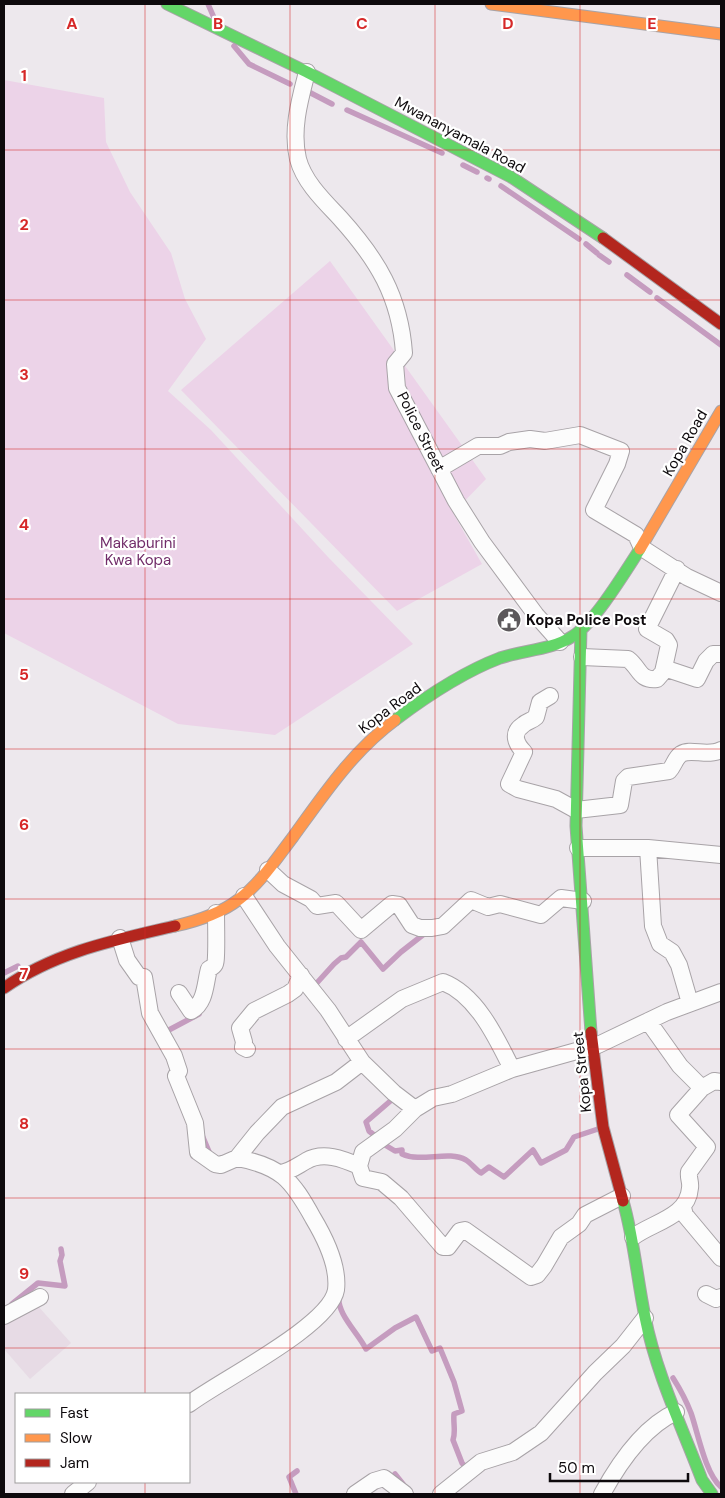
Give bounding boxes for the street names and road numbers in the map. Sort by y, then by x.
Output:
street label: Mwananyamala Road [391,92,529,178]
street label: Police Street [392,388,450,476]
street label: Kopa Road [658,406,712,480]
street label: Kopa Road [355,678,425,738]
street label: Kopa Street [568,1030,596,1113]

